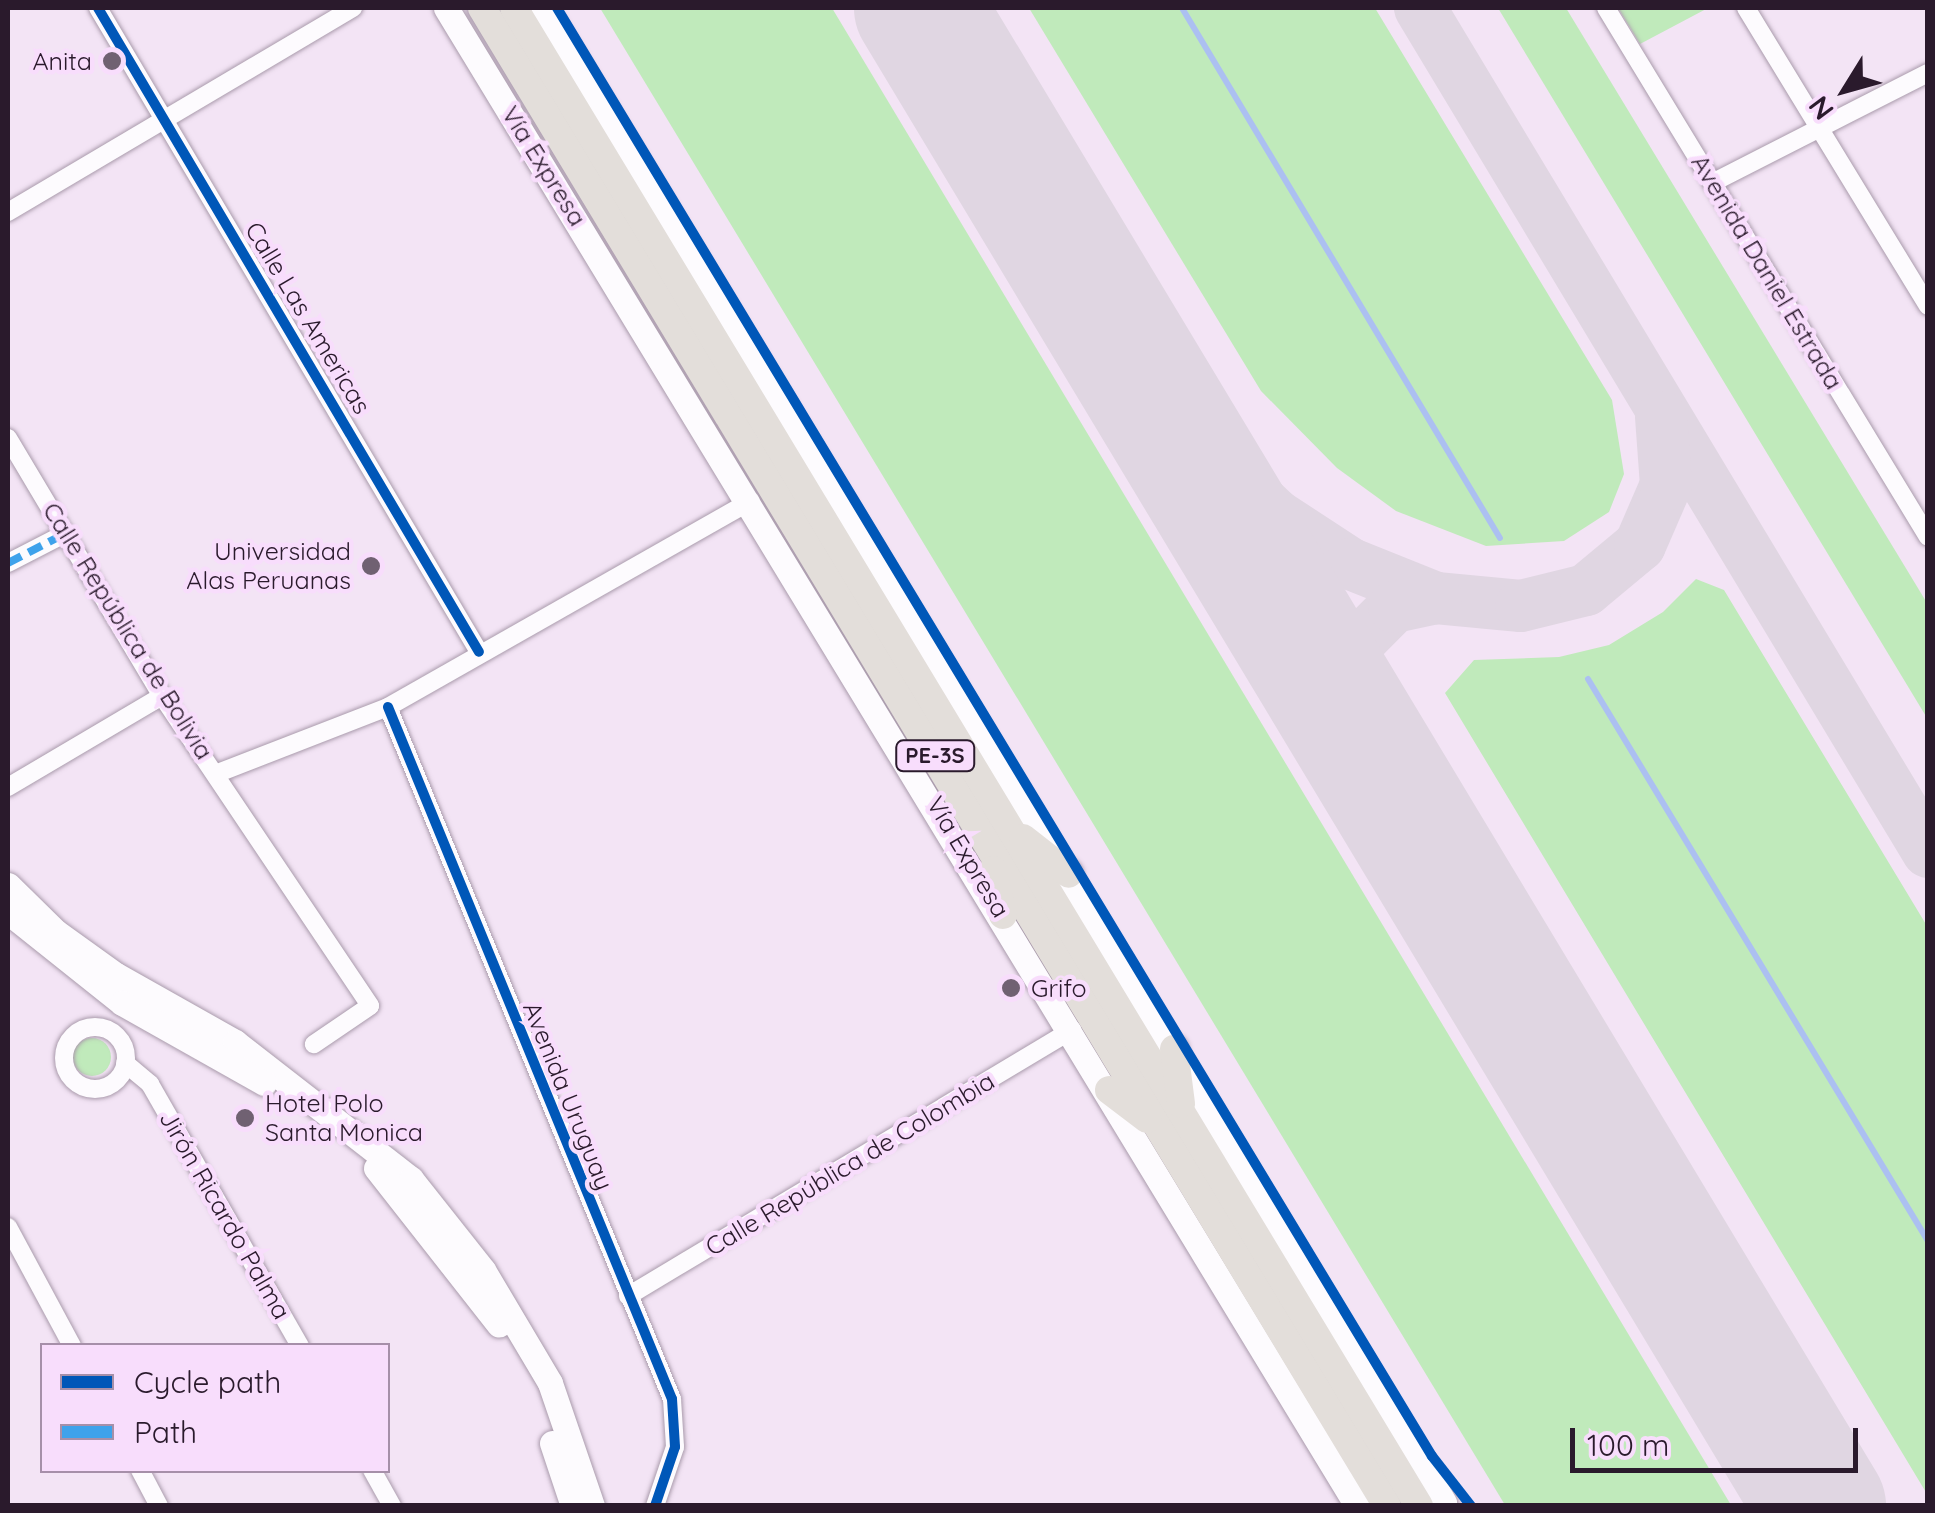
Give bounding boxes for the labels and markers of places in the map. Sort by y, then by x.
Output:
place label: Anita [32,46,92,76]
marker: Anita [101,50,123,72]
place label: Universidad Alas Peruanas [186,537,351,596]
marker: Universidad Alas Peruanas [360,555,382,577]
place label: Grifo [1031,973,1087,1003]
marker: Grifo [1000,977,1022,999]
place label: Hotel Polo Santa Monica [265,1089,423,1148]
marker: Hotel Polo Santa Monica [234,1107,256,1129]

